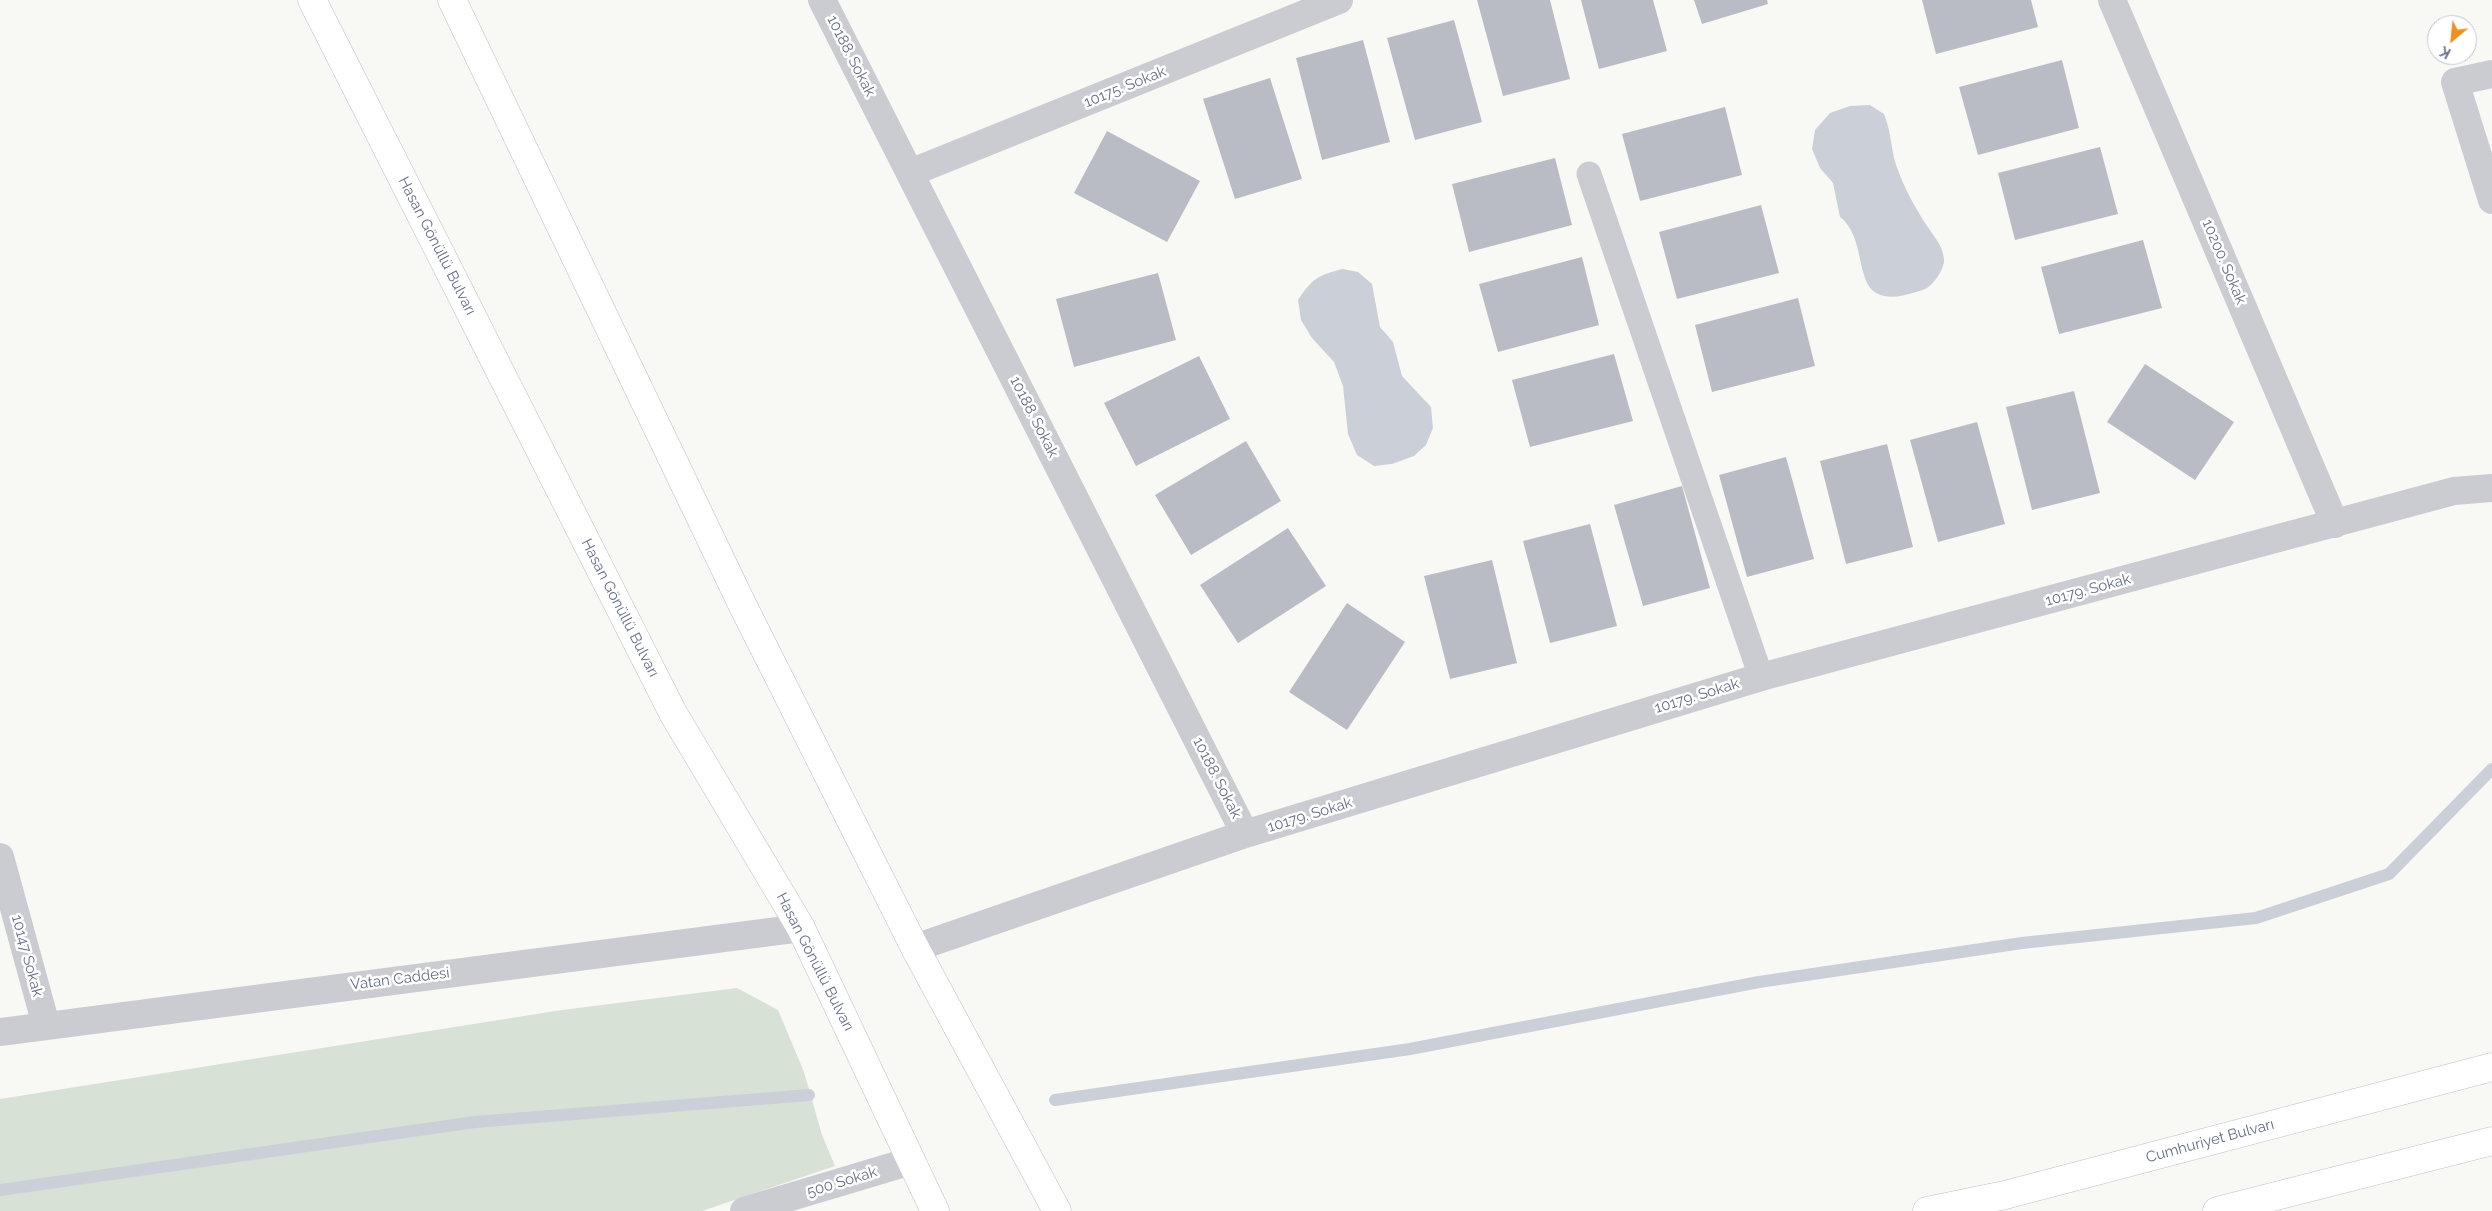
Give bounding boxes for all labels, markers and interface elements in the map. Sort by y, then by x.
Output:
street label: 10188. Sokak [823,12,879,100]
north arrow [2427,15,2477,65]
text: K [2438,43,2453,62]
street label: 10175. Sokak [1081,62,1169,112]
street label: Hasan Gönüllü Bulvarı [394,174,480,318]
street label: 10200. Sokak [2198,217,2250,307]
street label: 10188. Sokak [1006,373,1062,461]
street label: Hasan Gönüllü Bulvarı [577,536,663,680]
street label: 10179. Sokak [2043,570,2133,610]
street label: 10179. Sokak [1653,675,1741,717]
street label: 10188. Sokak [1189,734,1245,822]
street label: 10179. Sokak [1266,794,1354,836]
street label: Hasan Gönüllü Bulvarı [772,890,858,1034]
street label: 10147 Sokak [7,913,47,999]
street label: Vatan Caddesi [349,964,451,994]
street label: Cumhuriyet Bulvarı [2144,1115,2276,1167]
street label: 500 Sokak [805,1163,879,1201]

